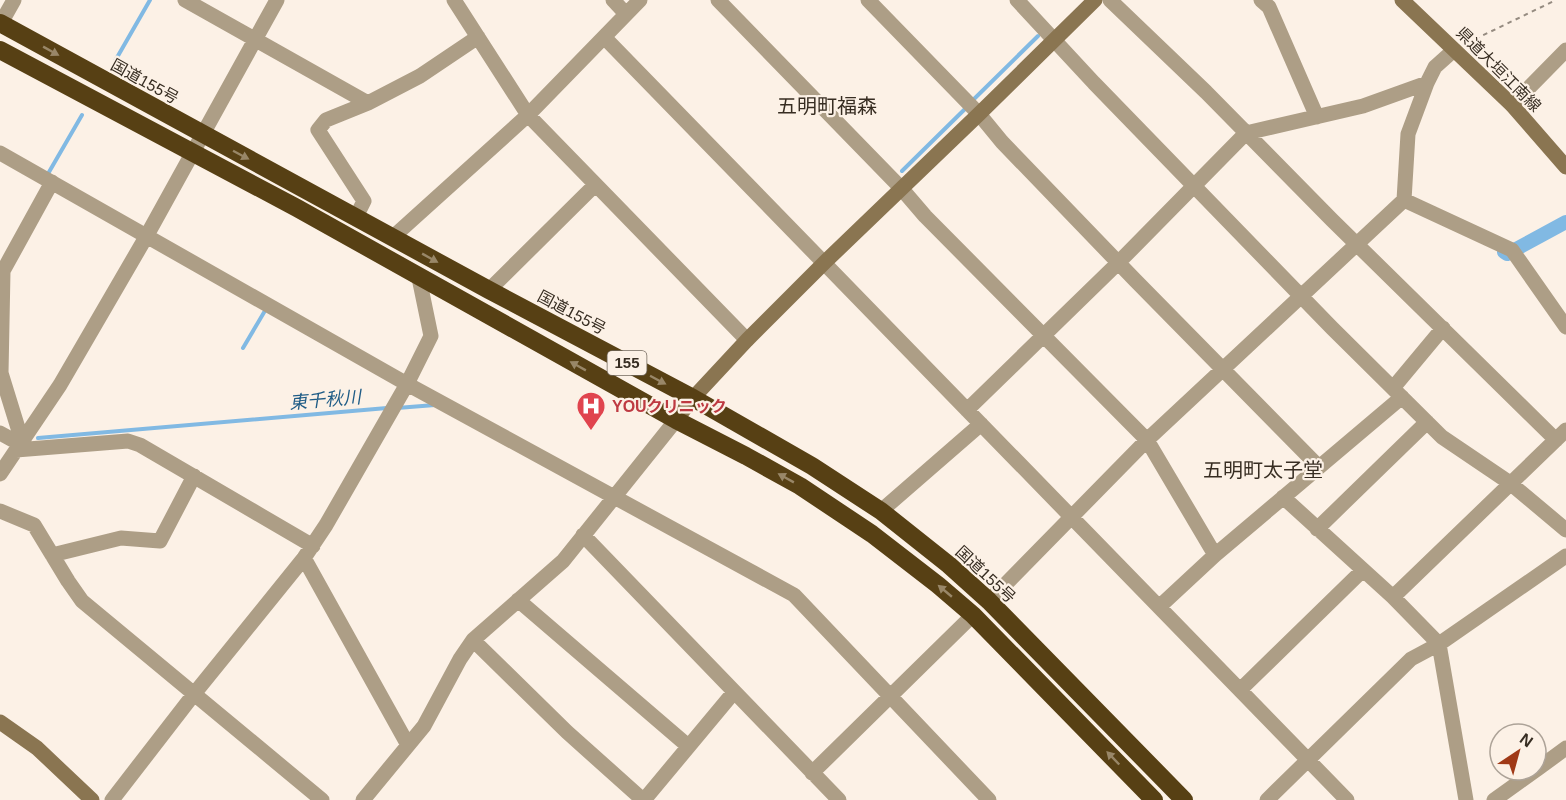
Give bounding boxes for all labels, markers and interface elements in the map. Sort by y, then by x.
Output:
street label: 県道大垣江南線 [1453,24,1544,115]
one-way arrow [43,46,60,56]
street label: 国道155号 [108,56,182,107]
district label: 五明町福森 [777,95,877,117]
one-way arrow [232,150,249,160]
one-way arrow [422,253,439,263]
street label: 国道155号 [535,287,609,337]
road number: 155 [608,351,646,375]
one-way arrow [569,361,586,371]
one-way arrow [650,375,667,385]
water label: 東千秋川 [288,387,364,413]
hospital icon: YOUクリニック [575,390,607,432]
place label: YOUクリニック [612,398,727,415]
district label: 五明町太子堂 [1203,459,1323,481]
one-way arrow [778,473,794,484]
street label: 国道155号 [953,543,1019,606]
one-way arrow [938,585,953,598]
north arrow [1488,722,1548,782]
text: N [1517,730,1536,751]
one-way arrow [1106,751,1120,766]

